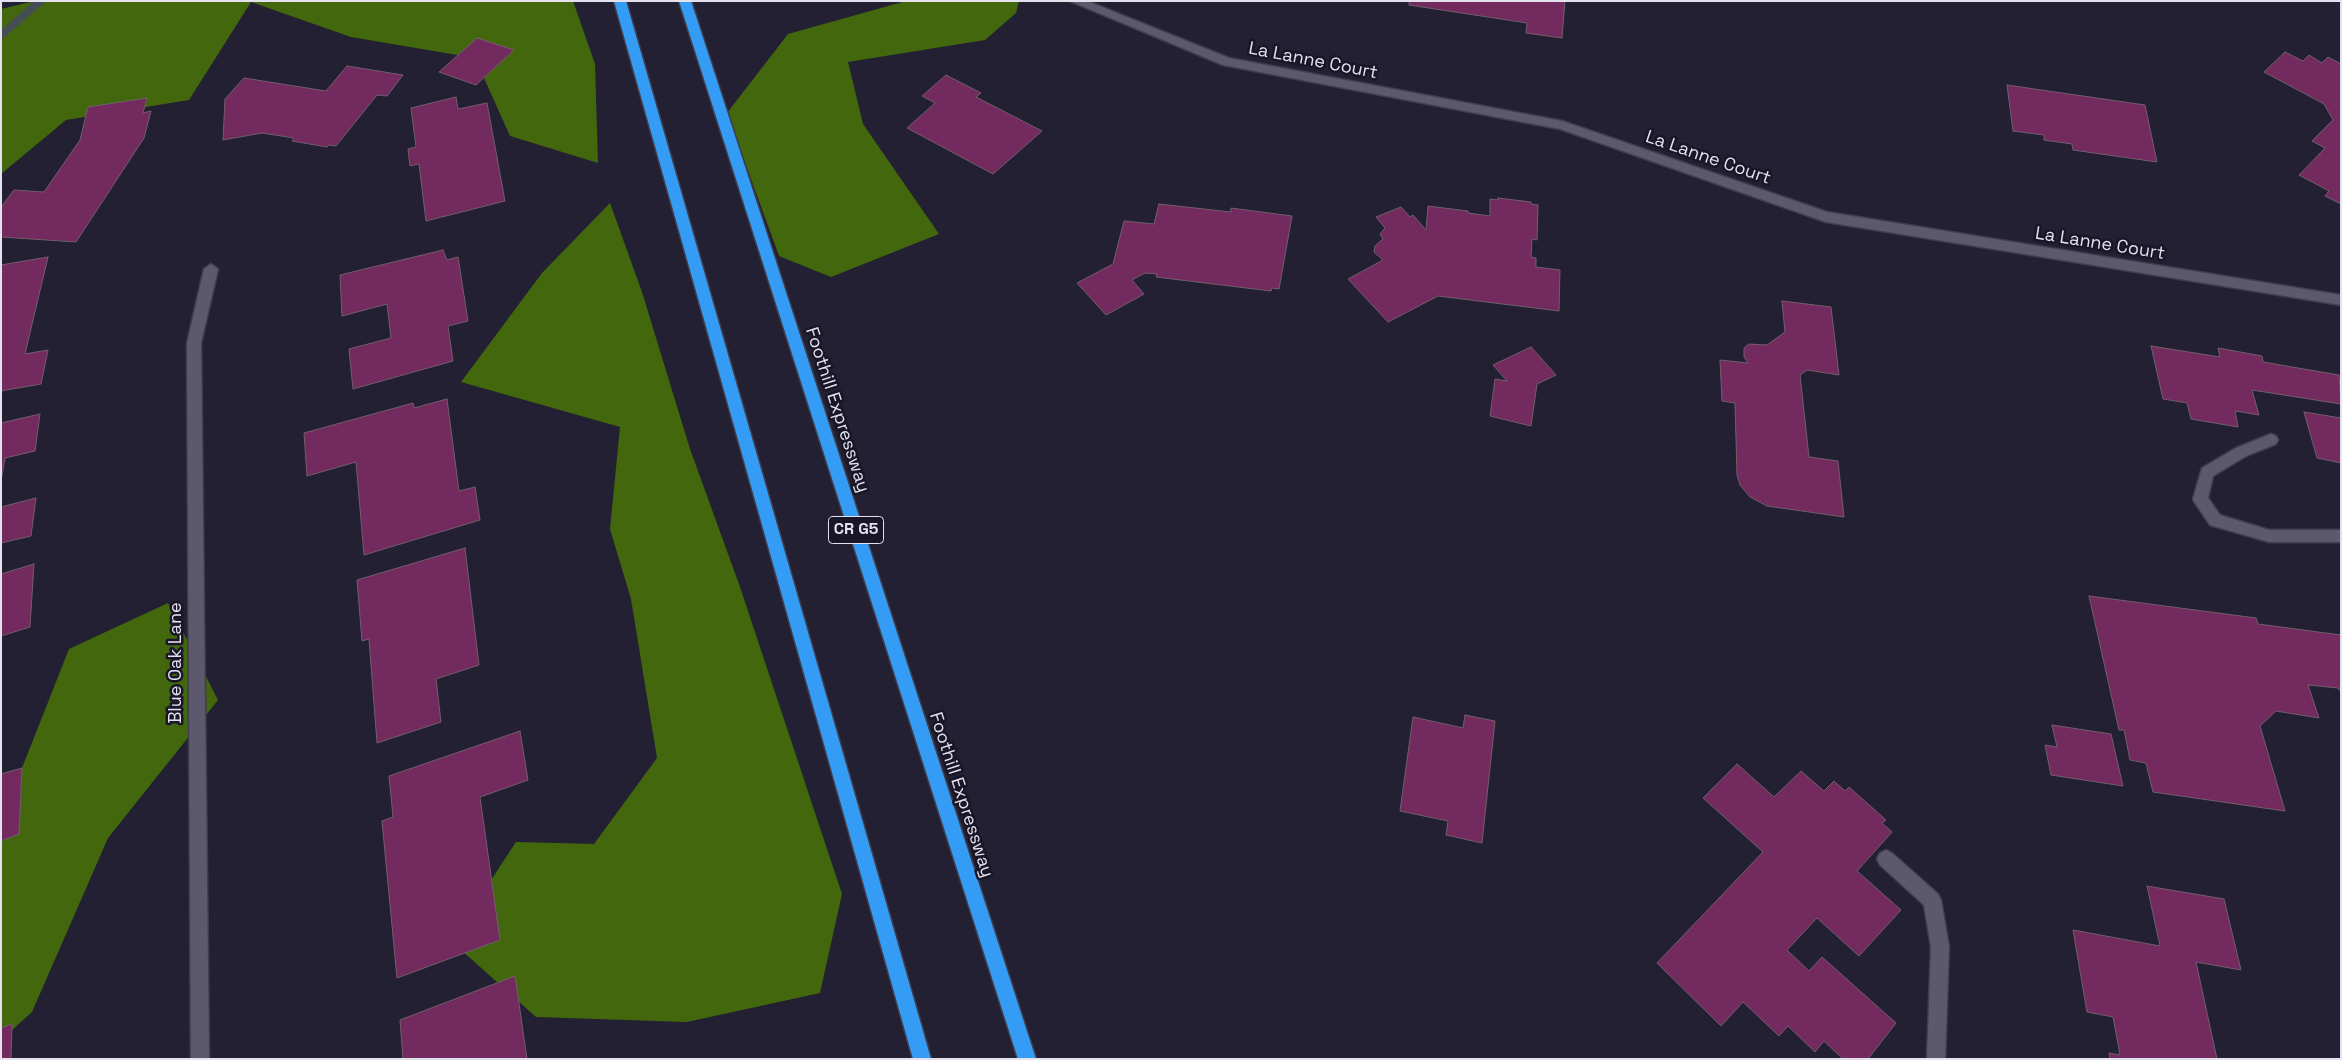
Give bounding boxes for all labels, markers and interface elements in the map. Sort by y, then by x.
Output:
street label: La Lanne Court [1247,38,1379,84]
street label: La Lanne Court [1643,126,1773,190]
street label: La Lanne Court [2034,223,2166,265]
street label: Foothill Expressway [800,325,874,495]
road number: CR G5 [828,516,884,544]
street label: Blue Oak Lane [165,602,187,724]
street label: Foothill Expressway [924,710,998,880]

